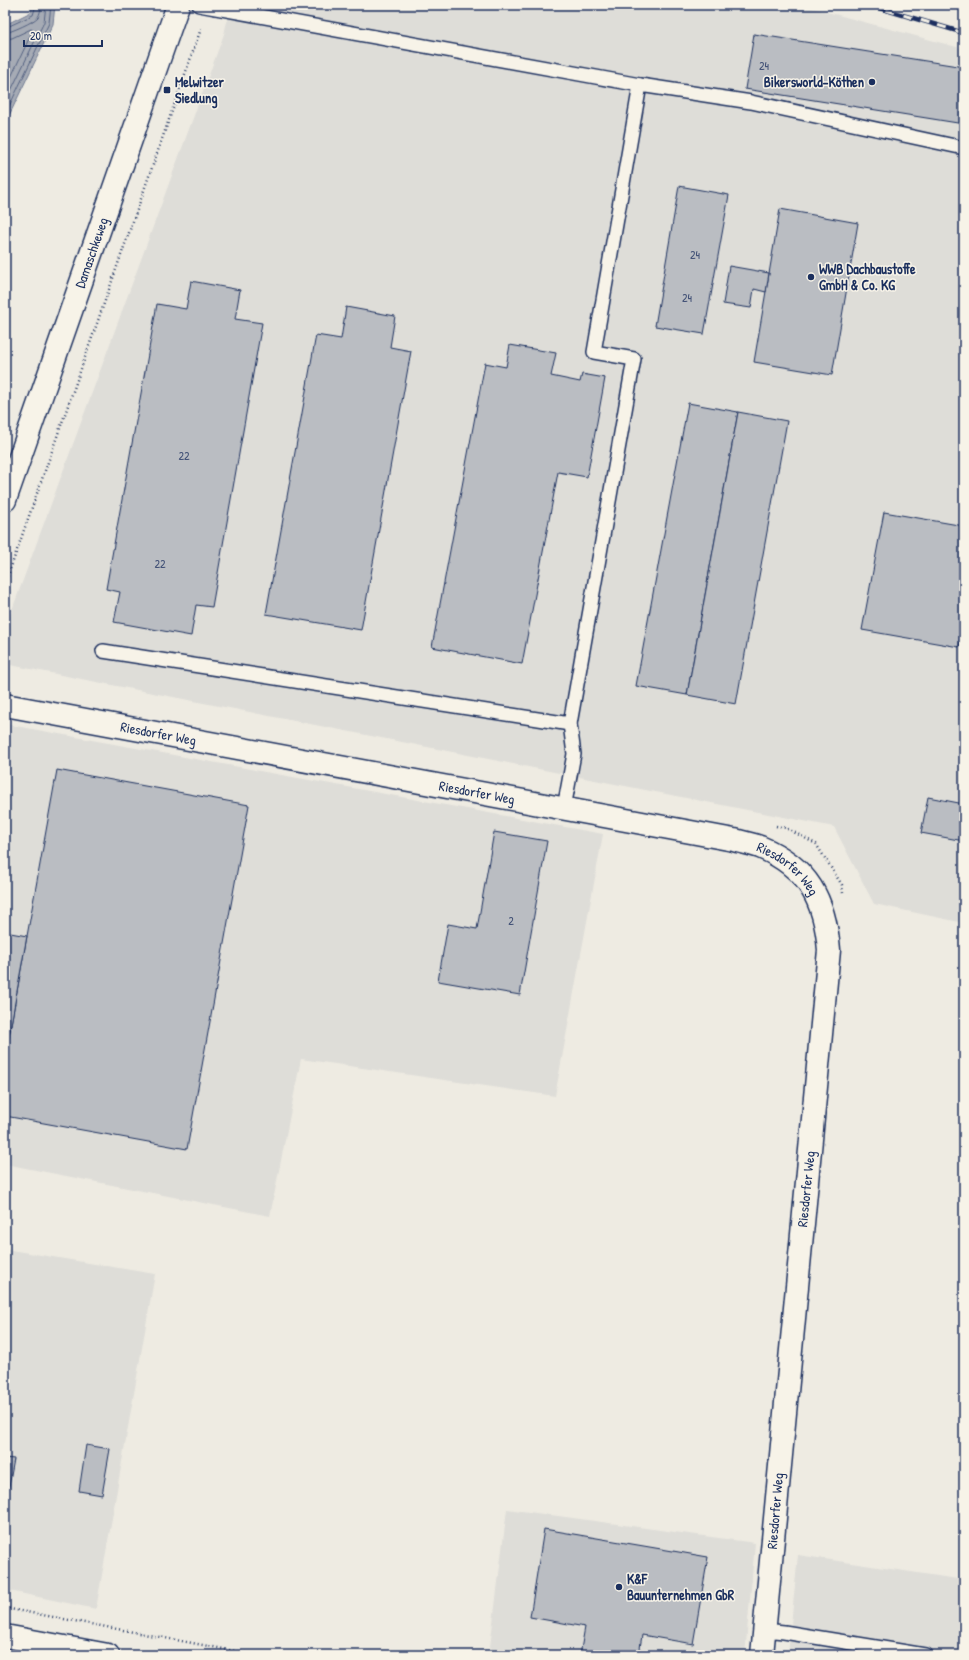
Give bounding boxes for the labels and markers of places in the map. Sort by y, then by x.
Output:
place label: Melwitzer Siedlung [175,72,225,109]
place label: Bikersworld-Köthen [764,72,864,91]
marker: Bikersworld-Köthen [867,77,877,87]
marker: Melwitzer Siedlung [162,85,172,95]
place label: WWB Dachbaustoffe GmbH & Co. KG [819,259,916,294]
marker: WWB Dachbaustoffe GmbH & Co. KG [806,272,816,282]
place label: K&F Bauunternehmen GbR [627,1569,735,1604]
marker: K&F Bauunternehmen GbR [614,1582,624,1592]

